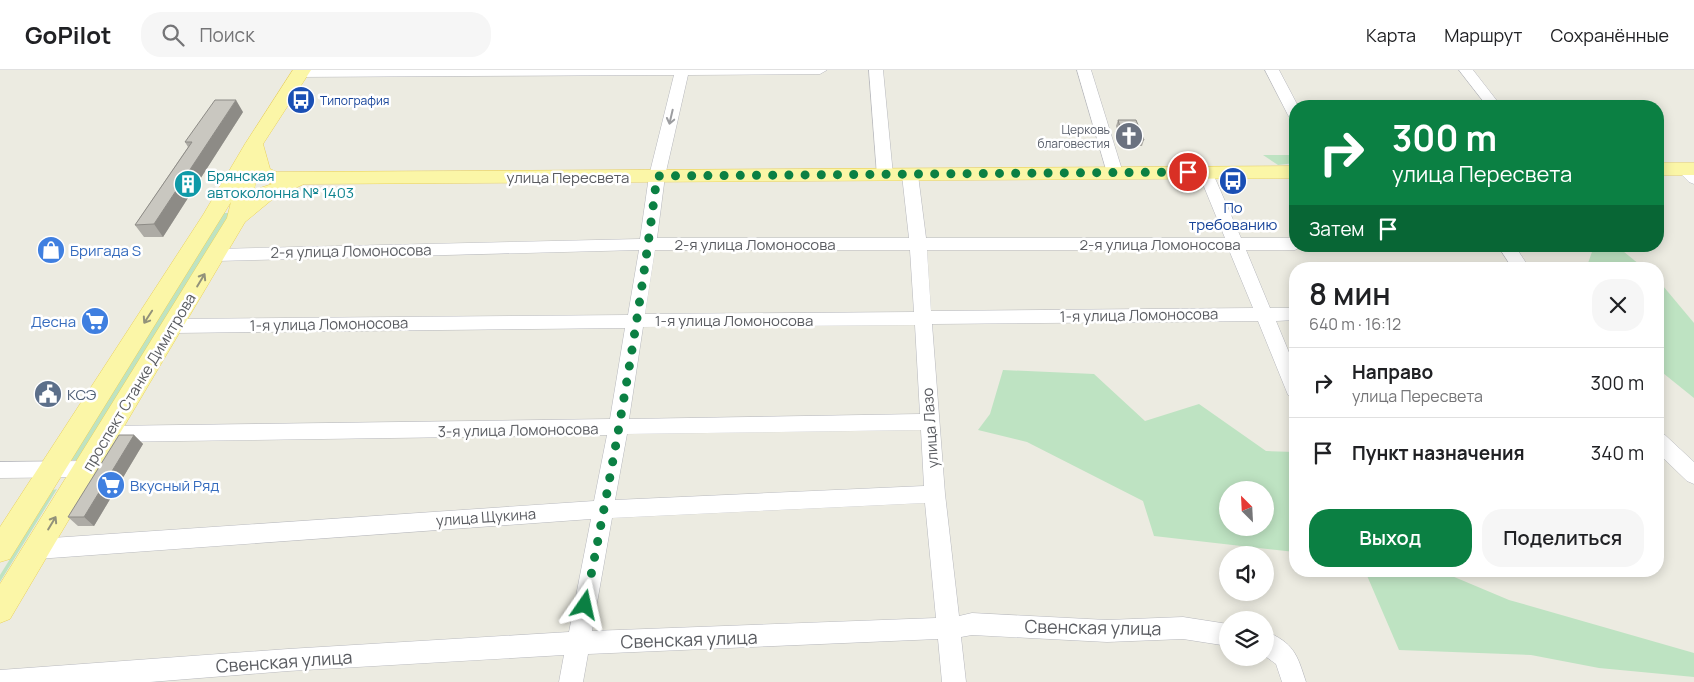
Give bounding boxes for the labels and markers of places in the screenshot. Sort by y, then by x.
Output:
bus stop icon: Типография [286,85,316,115]
place label: Типография [320,92,389,109]
place label: Церковь благовестия [1037,121,1110,152]
church icon: Церковь благовестия [1114,121,1144,151]
pin [1167,151,1209,193]
place label: Брянская автоколонна № 1403 [207,165,354,203]
bus stop icon: По требованию [1218,166,1248,196]
building icon: Брянская автоколонна № 1403 [173,169,203,199]
place label: По требованию [1189,197,1277,235]
shop icon: Бригада S [36,235,66,265]
place label: Бригада S [70,240,141,261]
supermarket icon: Десна [80,306,110,336]
place label: Десна [31,311,76,332]
public building icon: КСЭ [33,379,63,409]
place label: КСЭ [67,384,97,405]
supermarket icon: Вкусный Ряд [96,470,126,500]
place label: Вкусный Ряд [130,475,219,496]

